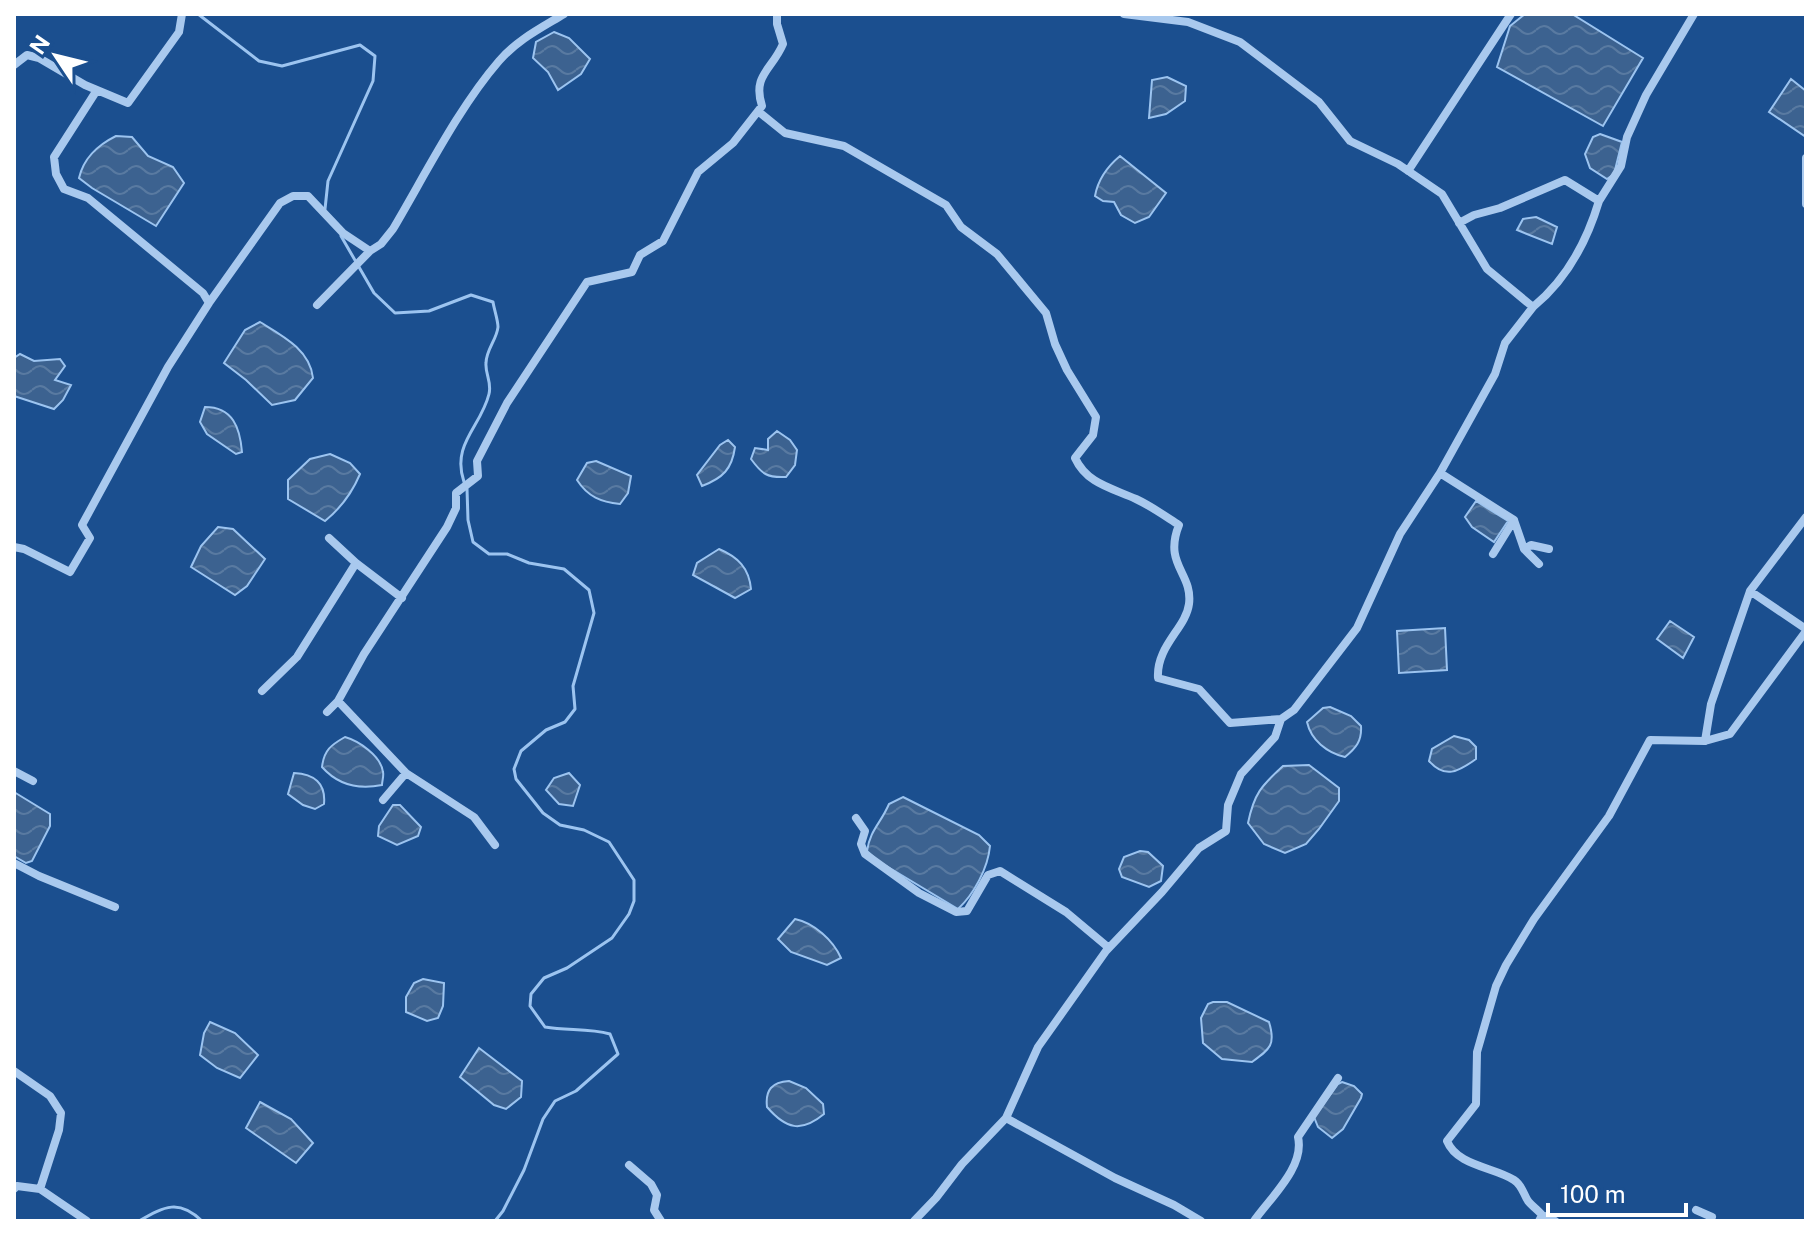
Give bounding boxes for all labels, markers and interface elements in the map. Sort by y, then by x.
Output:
north arrow [16,16,96,96]
text: N [24,30,55,59]
scale bar [1548,1167,1686,1217]
text: 100 m [1560,1180,1626,1208]

